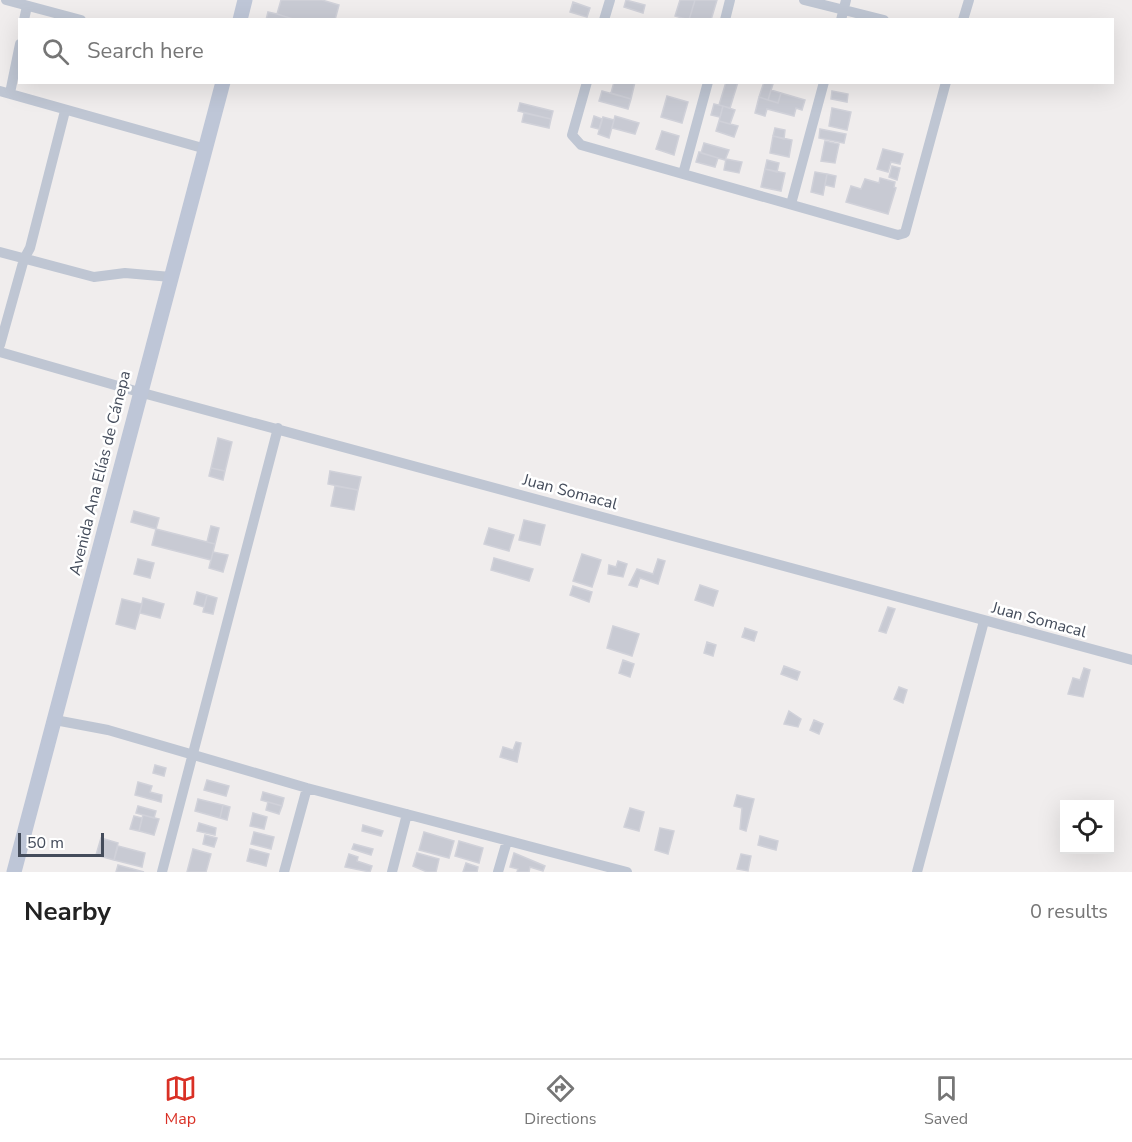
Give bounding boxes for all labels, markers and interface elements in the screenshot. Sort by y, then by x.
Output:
search box [18,18,1114,84]
icon: search [39,35,72,68]
text: Search here [87,36,204,66]
street label: Avenida Ana Elías de Cánepa [64,368,136,578]
street label: Juan Somacal [519,469,620,515]
street label: Juan Somacal [988,597,1089,643]
map controls [1060,800,1114,854]
button: locate [1060,800,1114,854]
scale bar [18,830,104,858]
text: 50 m [27,832,64,854]
text: Nearby [24,894,111,929]
text: 0 results [1030,898,1108,925]
tab: Map [164,1072,197,1130]
tab: Directions [524,1072,596,1130]
tab: Saved [924,1072,968,1130]

